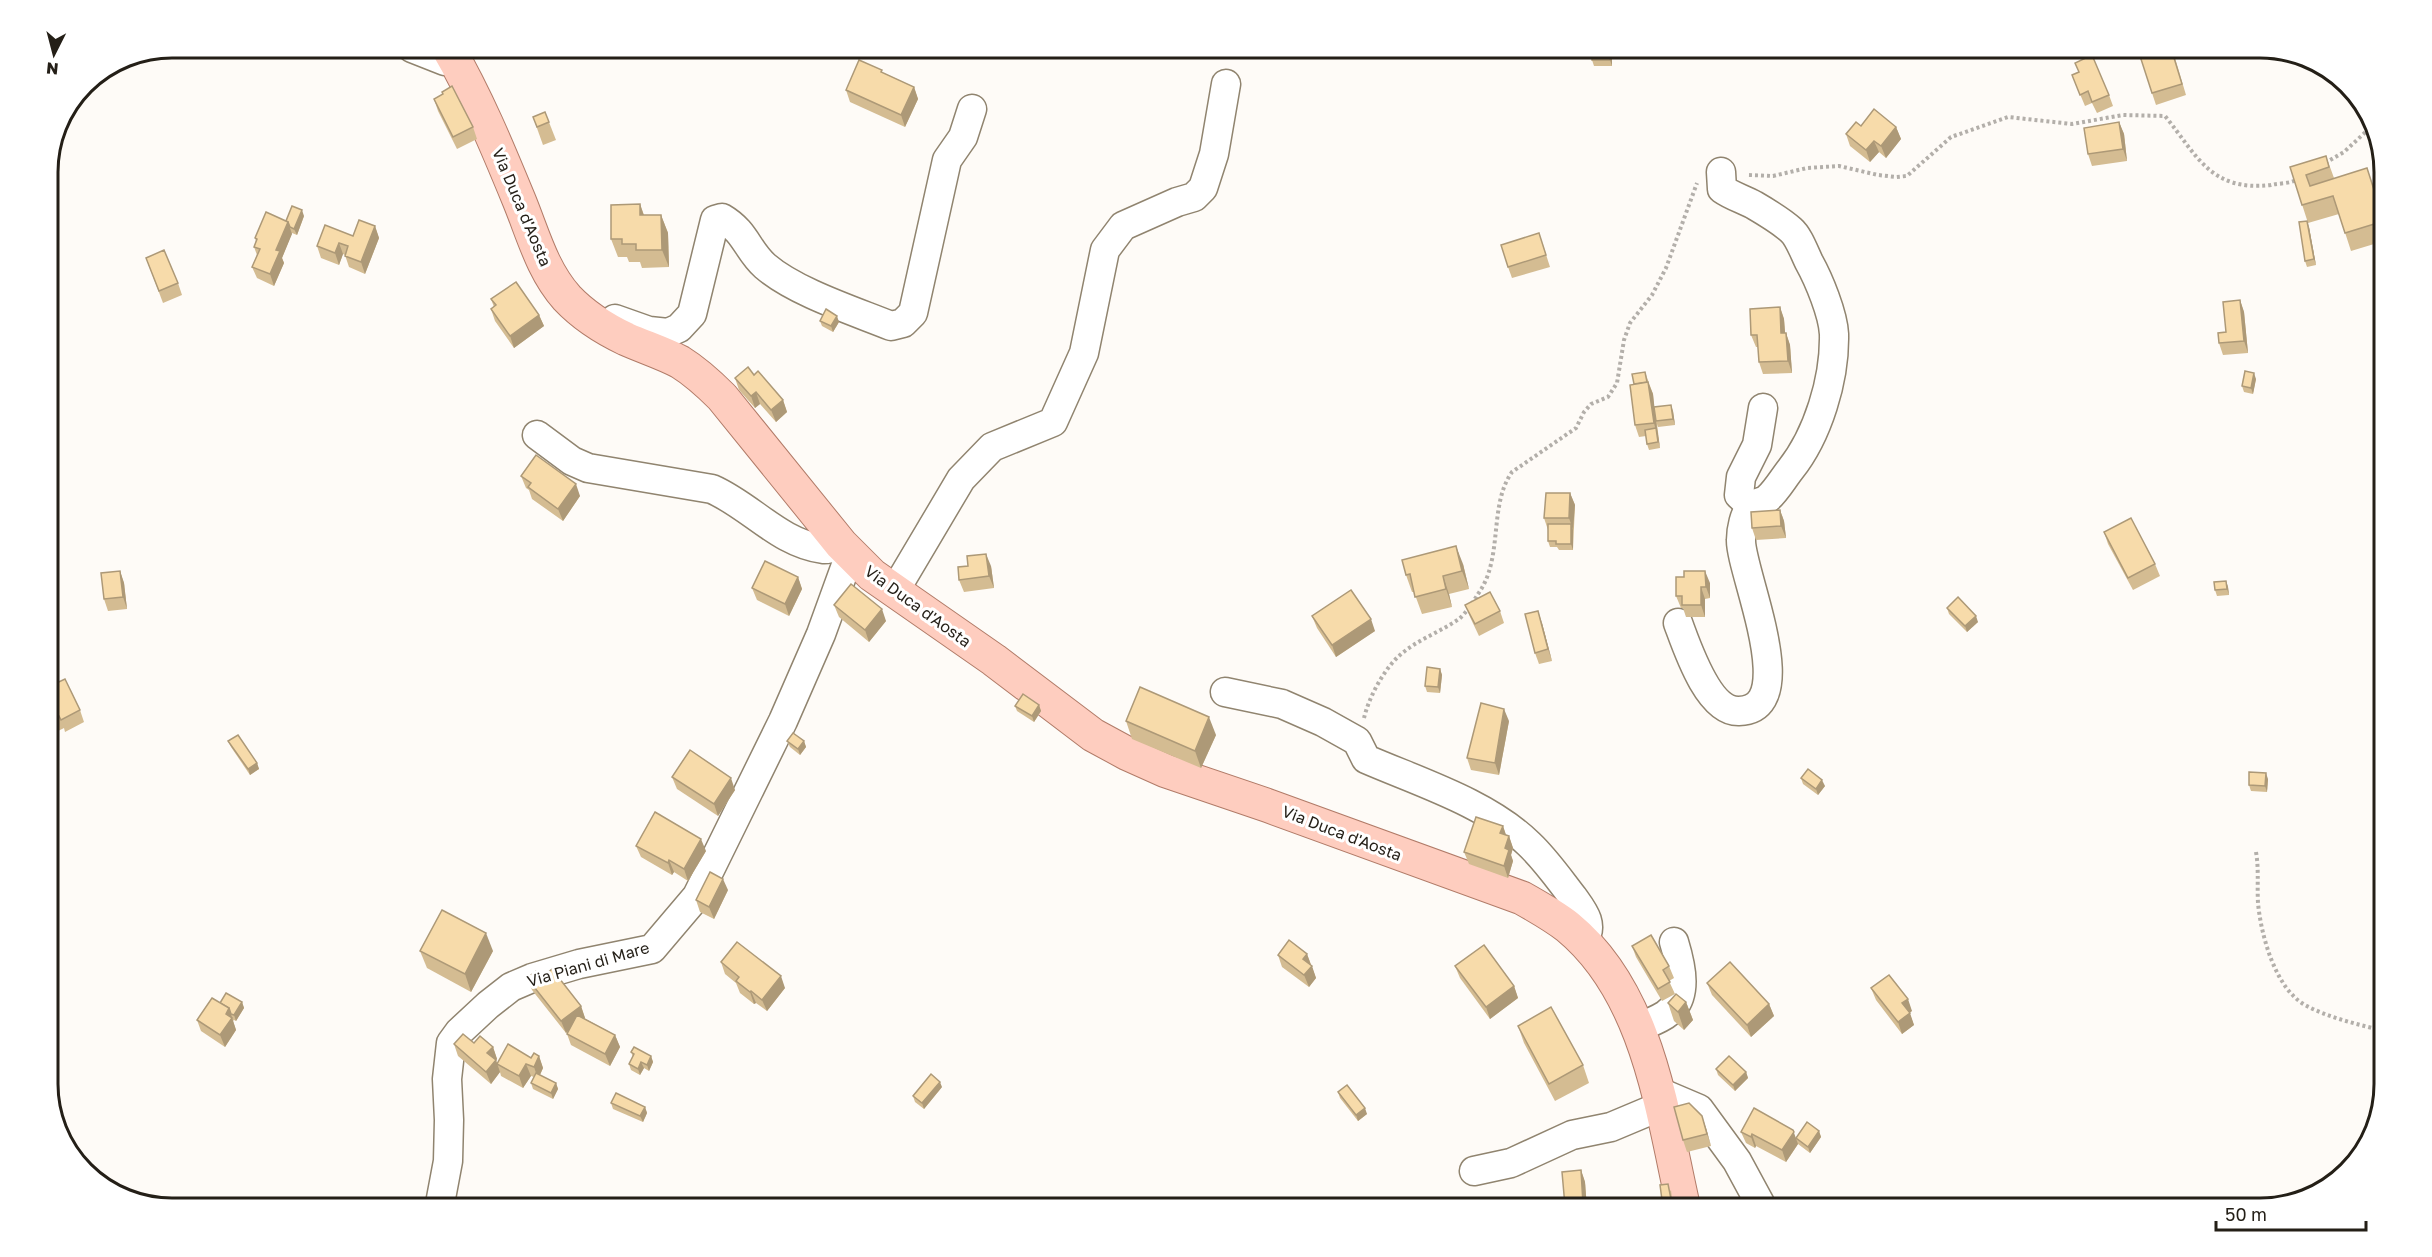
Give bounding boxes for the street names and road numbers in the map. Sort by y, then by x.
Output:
street label: Via Duca d'Aosta [488,145,556,269]
street label: Via Duca d'Aosta [861,561,975,651]
street label: Via Duca d'Aosta [1279,801,1405,865]
street label: Via Piani di Mare [525,937,651,991]

